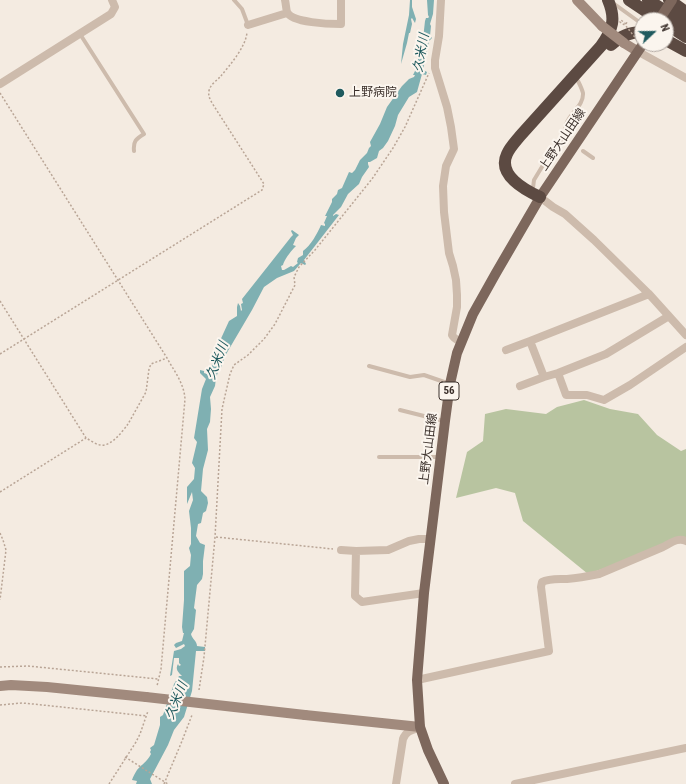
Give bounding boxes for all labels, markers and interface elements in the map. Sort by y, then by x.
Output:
north arrow [634,12,674,52]
text: N [657,22,672,33]
water label: 久米川 [411,32,433,74]
place label: 上野病院 [349,86,397,100]
marker: 上野病院 [334,87,346,99]
street label: 上野大山田線 [537,106,589,174]
water label: 久米川 [204,340,232,382]
road number: 56 [439,382,459,400]
street label: 上野大山田線 [417,412,441,486]
water label: 久米川 [162,680,192,722]

